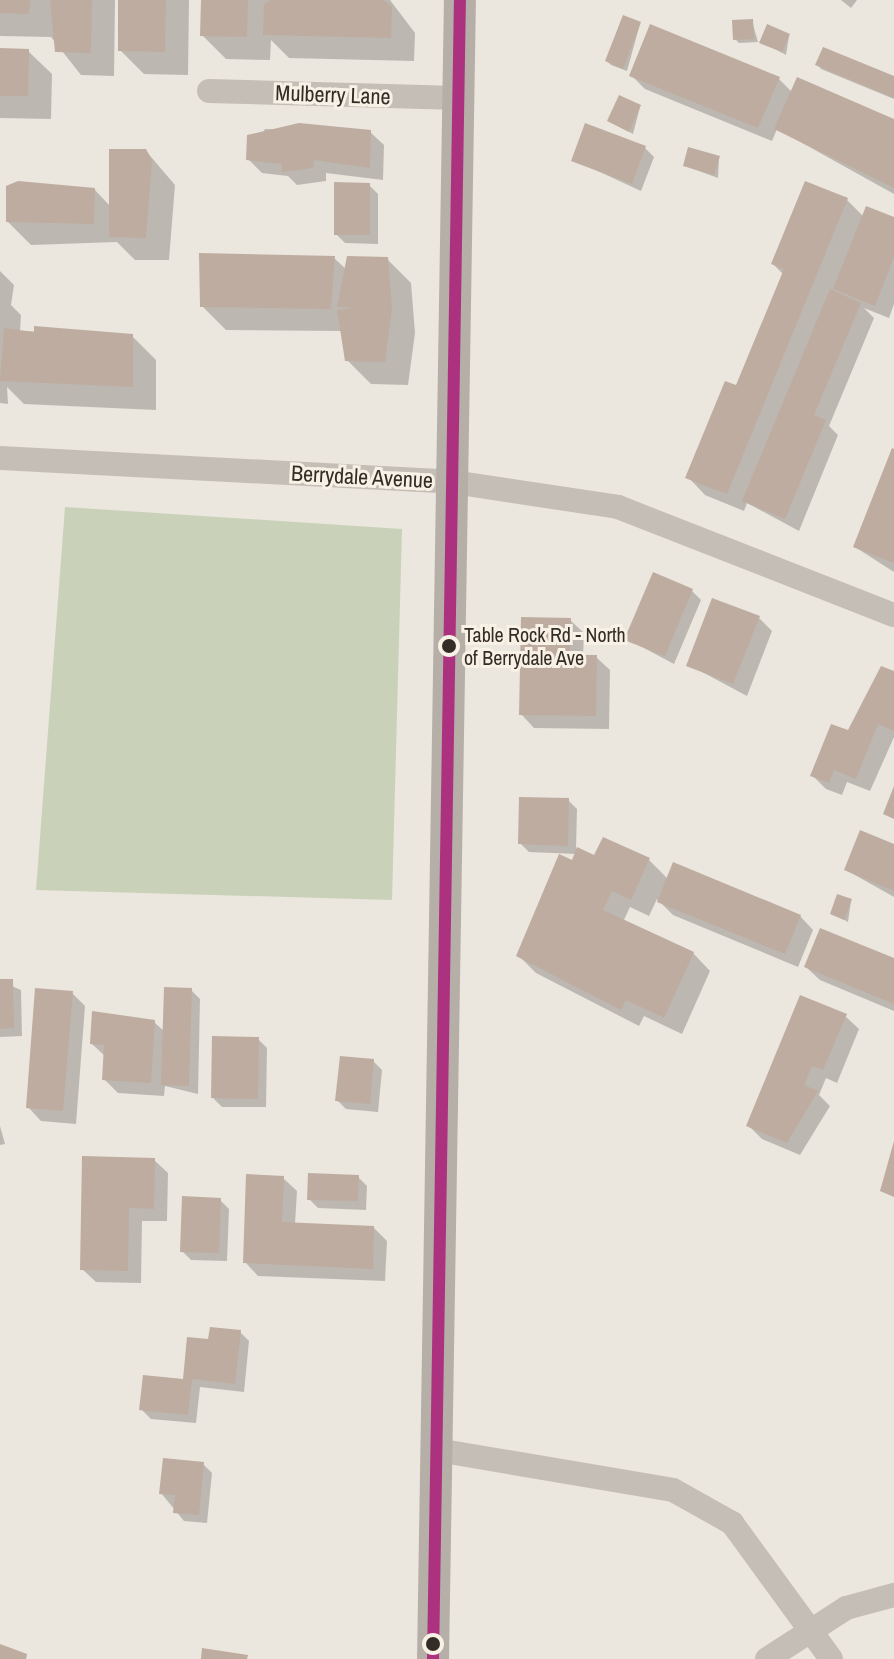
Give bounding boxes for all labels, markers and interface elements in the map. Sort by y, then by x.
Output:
street label: Mulberry Lane [275,80,391,110]
street label: Berrydale Avenue [290,460,434,494]
place label: Table Rock Rd - North of Berrydale Ave [464,622,626,669]
marker: Table Rock Rd - North of Berrydale Ave [441,638,457,654]
unlabelled marker [425,1636,441,1652]

